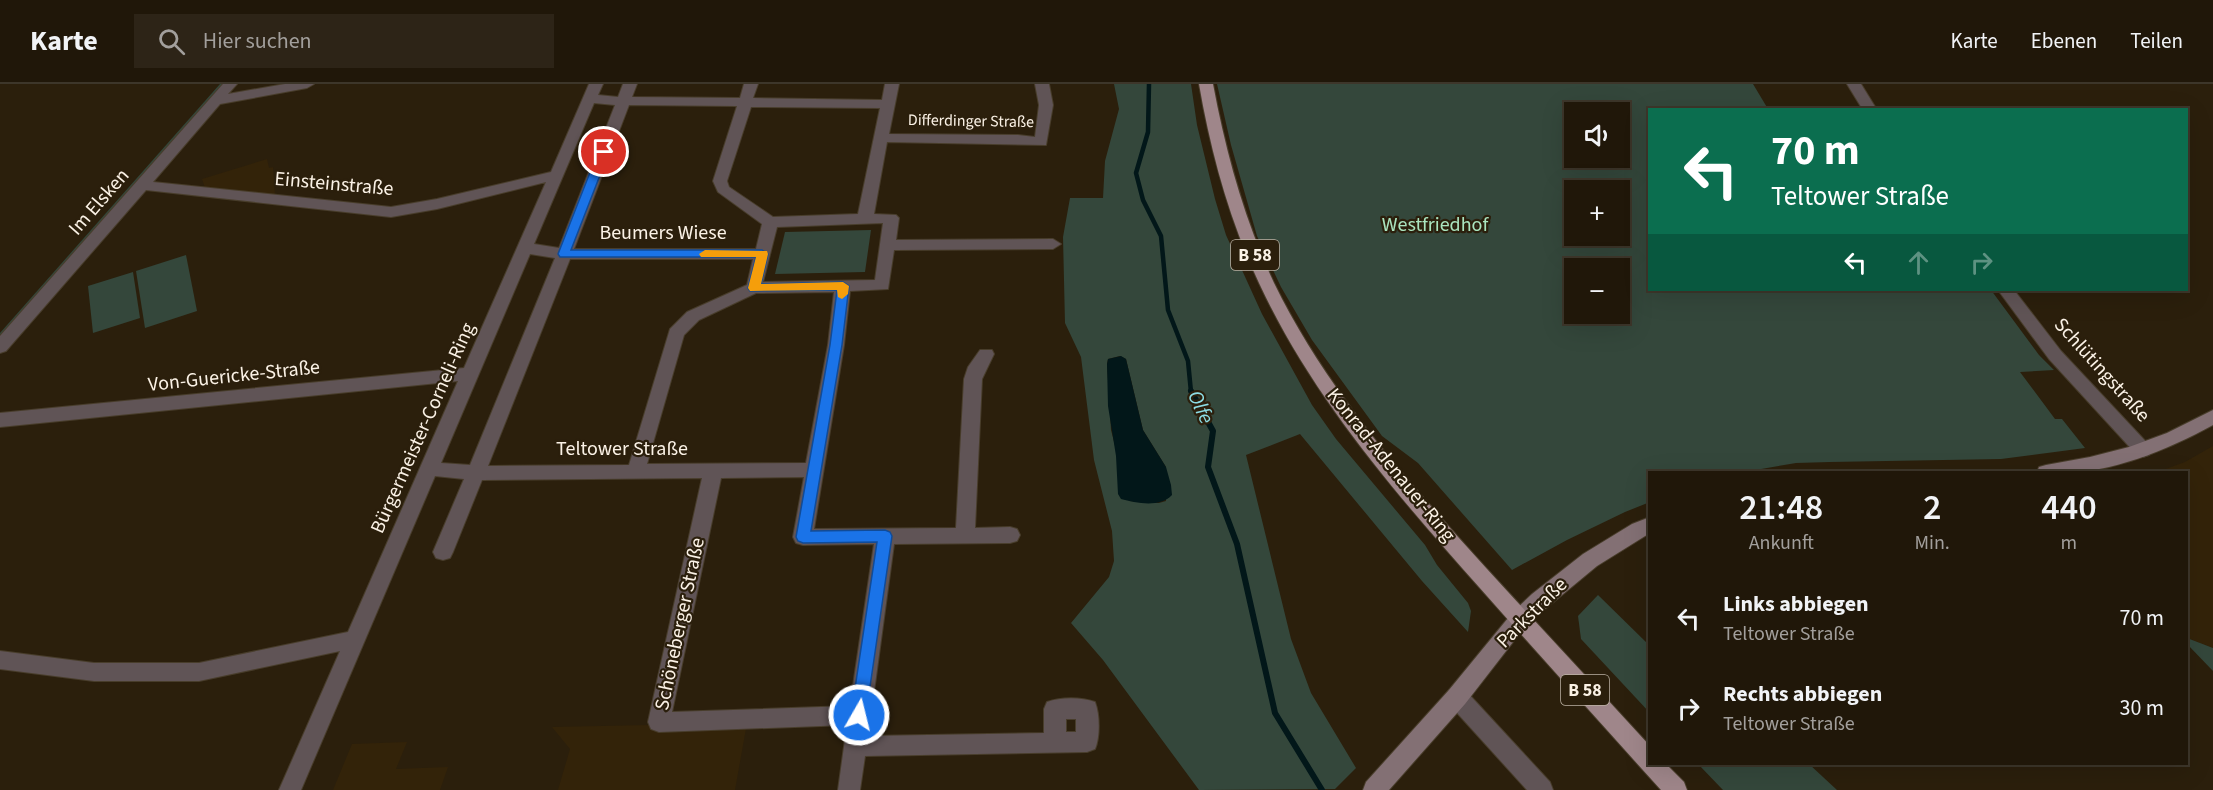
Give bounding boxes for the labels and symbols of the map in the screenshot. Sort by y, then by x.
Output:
street label: Differdinger Straße [908,109,1034,133]
pin [578,126,629,177]
street label: Im Elsken [62,163,136,241]
street label: Einsteinstraße [273,165,395,203]
park label: Westfriedhof [1382,211,1489,239]
street label: Beumers Wiese [599,219,727,247]
road number: B 58 [1231,240,1279,270]
street label: Schlütingstraße [2047,312,2157,429]
street label: Bürgermeister-Corneli-Ring [364,318,482,538]
street label: Von-Guericke-Straße [147,353,321,399]
street label: Konrad-Adenauer-Ring [1320,382,1462,548]
water label: Olfe [1180,385,1222,429]
street label: Teltower Straße [556,435,688,463]
street label: Schöneberger Straße [648,535,712,713]
street label: Parkstraße [1490,571,1574,655]
road number: B 58 [1561,675,1609,705]
position arrow [827,683,891,747]

